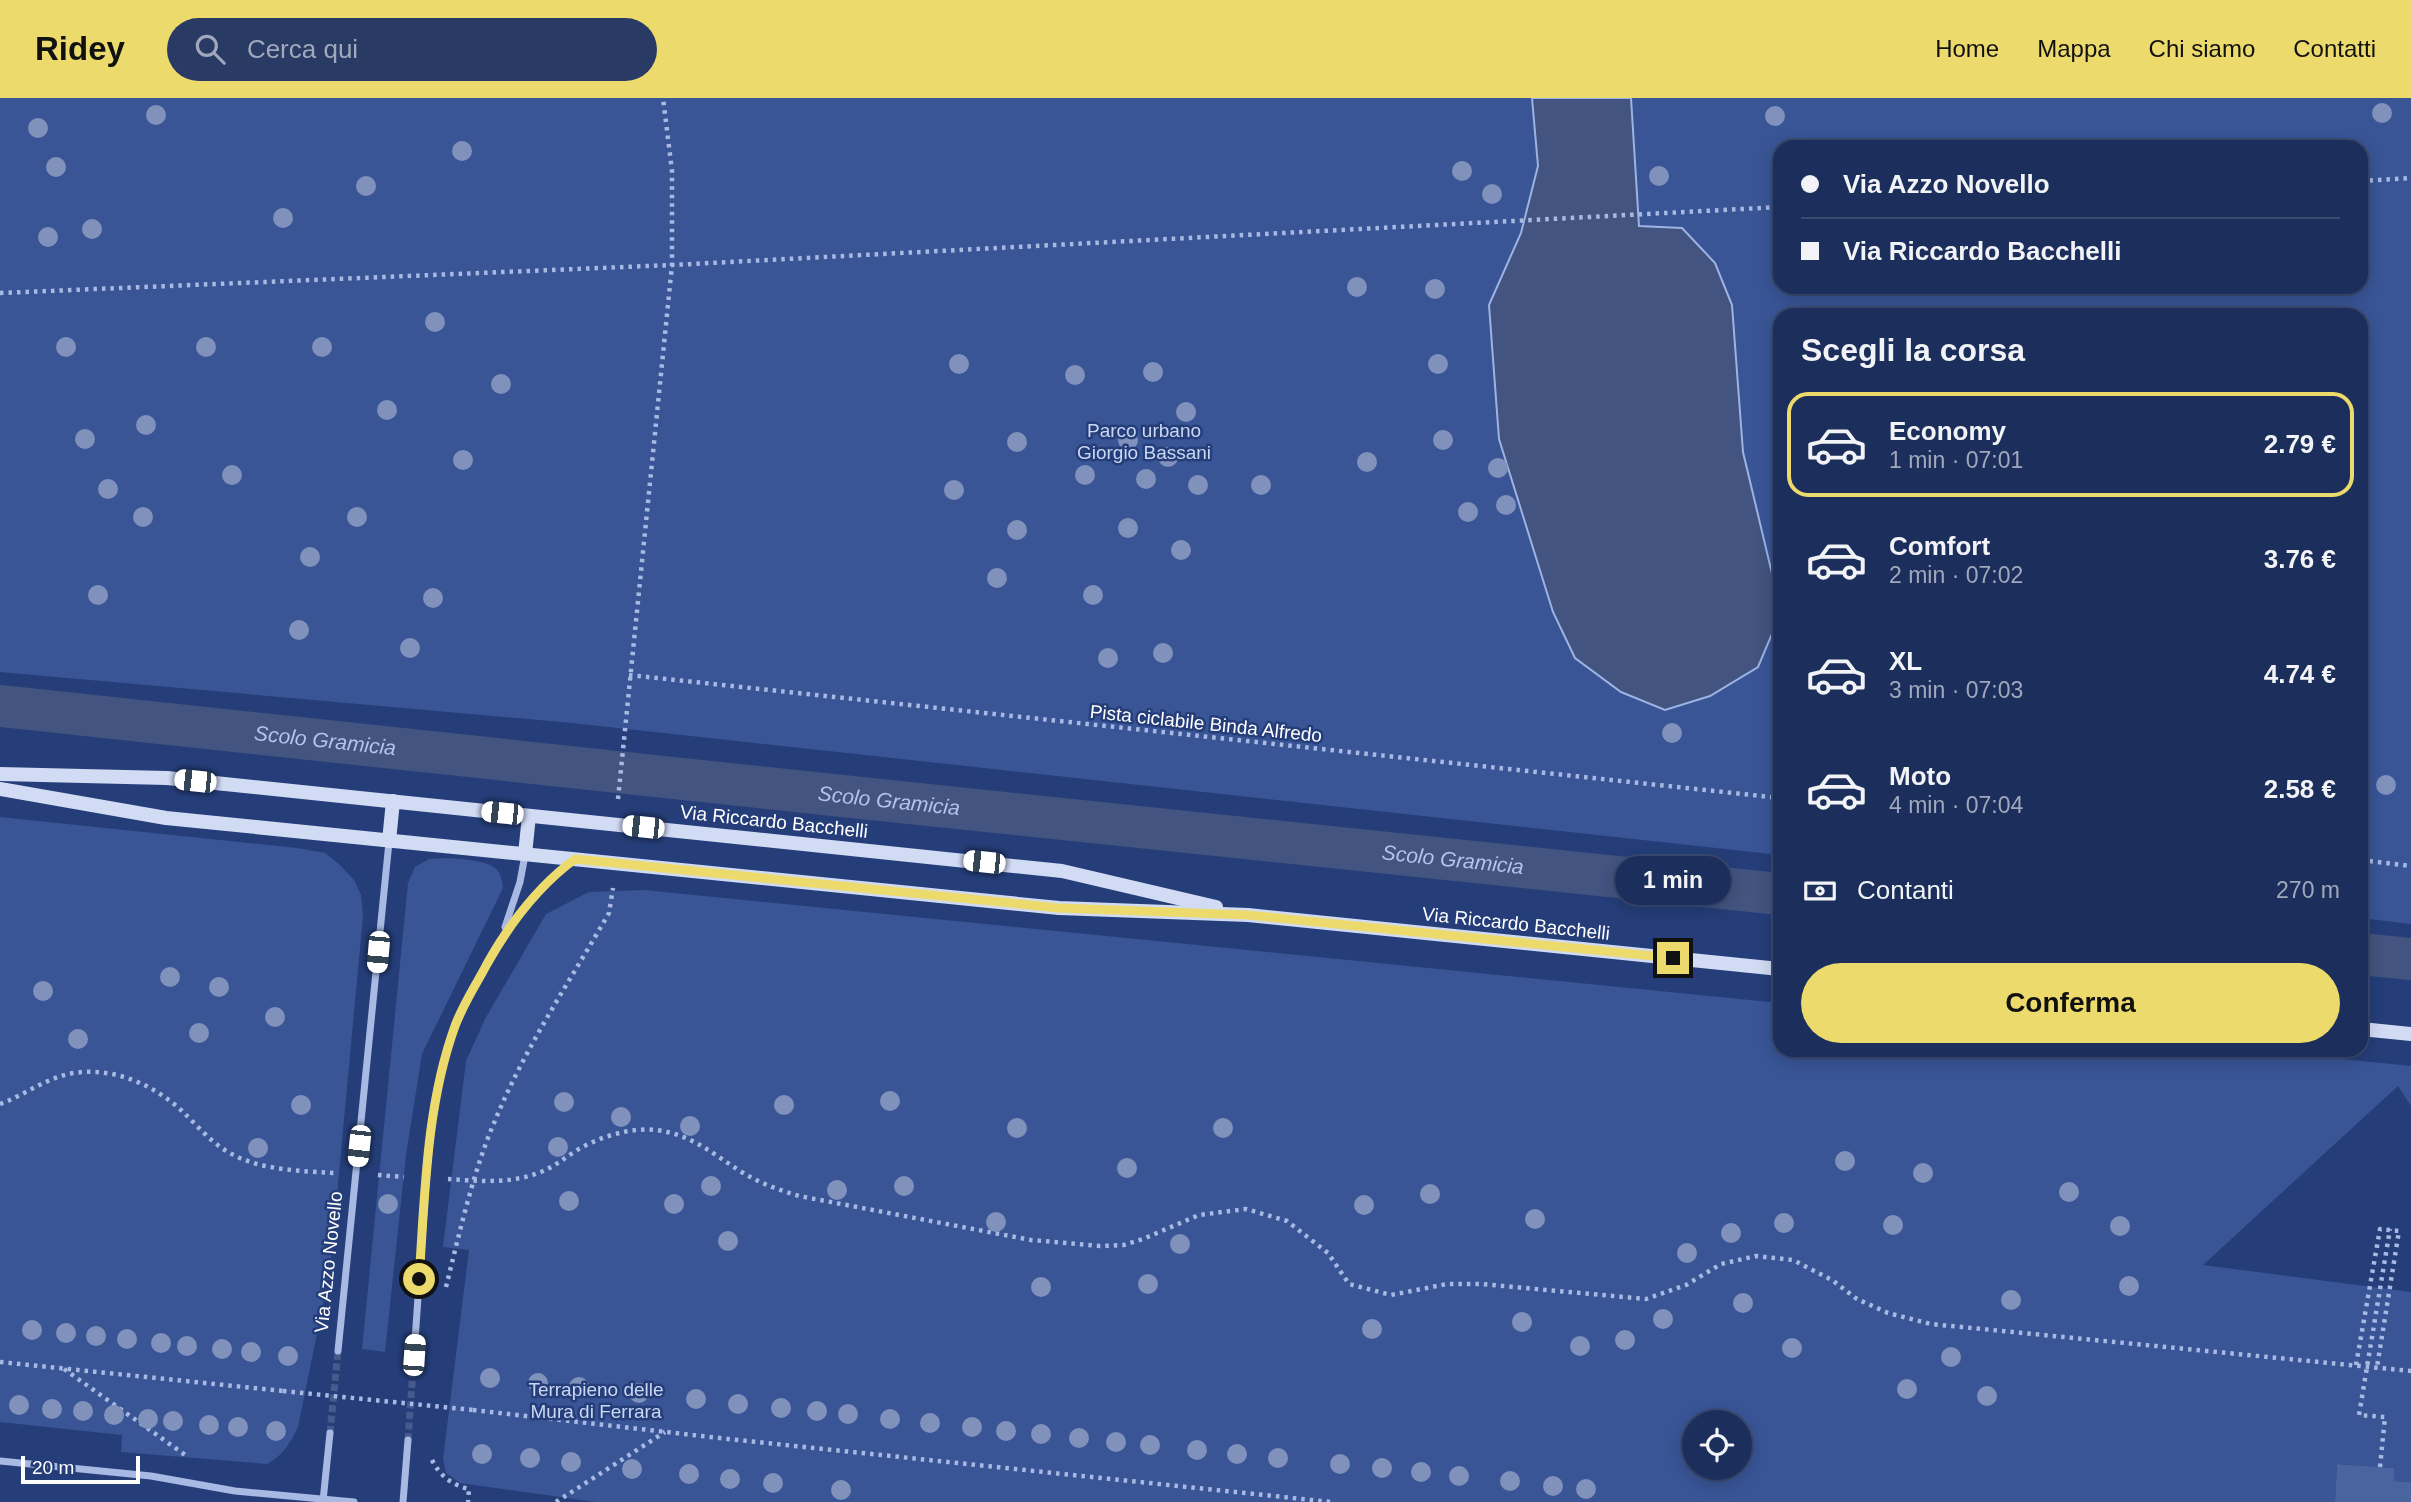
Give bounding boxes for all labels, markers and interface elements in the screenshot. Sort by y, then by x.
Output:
search box [167,18,657,81]
text: Ridey [35,30,125,67]
icon: search [191,30,229,68]
text: Cerca qui [247,34,358,64]
text: Home [1935,35,1999,62]
text: Mappa [2037,35,2111,62]
text: Chi siamo [2149,35,2255,62]
text: Contatti [2293,35,2376,62]
text: Via Azzo Novello [1843,169,2050,199]
text: Via Riccardo Bacchelli [1843,236,2121,266]
text: Scegli la corsa [1801,332,2025,368]
icon: car [1805,413,1868,476]
text: Economy [1889,416,2006,446]
park label: Parco urbano Giorgio Bassani [1077,420,1211,463]
text: 2.79 € [2264,429,2336,459]
text: 1 min · 07:01 [1889,447,2023,473]
icon: car [1805,528,1868,591]
text: Comfort [1889,531,1990,561]
text: 3.76 € [2264,544,2336,574]
text: 2 min · 07:02 [1889,562,2023,588]
icon: car [1805,643,1868,706]
text: XL [1889,646,1922,676]
text: 4.74 € [2264,659,2336,689]
text: 3 min · 07:03 [1889,677,2023,703]
street label: Pista ciclabile Binda Alfredo [1089,701,1323,746]
water label: Scolo Gramicia [253,721,397,759]
icon: car [1805,758,1868,821]
text: Moto [1889,761,1951,791]
car [174,768,217,794]
text: 2.58 € [2264,774,2336,804]
water label: Scolo Gramicia [817,781,961,819]
text: 4 min · 07:04 [1889,792,2023,818]
car [481,800,524,826]
street label: Via Riccardo Bacchelli [679,801,869,842]
car [622,814,665,840]
water label: Scolo Gramicia [1381,840,1525,878]
car [963,849,1006,875]
callout: 1 min [1615,856,1731,906]
text: 1 min [1643,867,1703,893]
icon: cash [1801,872,1839,910]
text: Contanti [1857,875,1954,905]
text: 270 m [2276,877,2340,903]
street label: Via Riccardo Bacchelli [1421,903,1611,944]
car [366,930,391,974]
route end [1657,942,1689,974]
button: Conferma [1801,963,2340,1043]
car [347,1124,372,1168]
street label: Via Azzo Novello [311,1190,346,1334]
route start [403,1263,435,1295]
car [403,1333,426,1377]
park label: Terrapieno delle Mura di Ferrara [528,1379,664,1422]
map controls [1682,1410,1752,1480]
button: locate [1682,1410,1752,1480]
scale bar [21,1453,140,1485]
text: 20 m [32,1457,74,1478]

